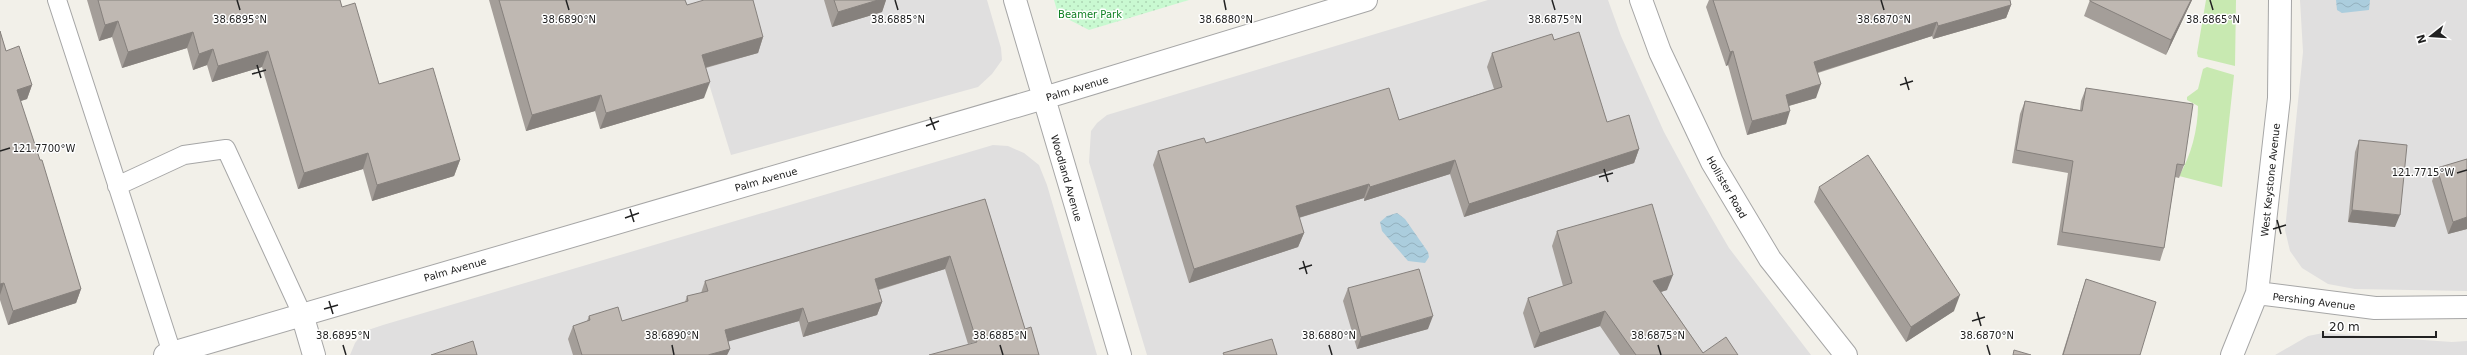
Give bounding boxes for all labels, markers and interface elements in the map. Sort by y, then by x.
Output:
park label: Beamer Park [1058,9,1122,20]
text: 38.6895°N [213,14,267,25]
text: 38.6890°N [542,14,596,25]
text: 38.6885°N [871,14,925,25]
text: 38.6880°N [1199,14,1253,25]
text: 38.6875°N [1528,14,1582,25]
text: 38.6870°N [1857,14,1911,25]
text: 38.6865°N [2186,14,2240,25]
north arrow [2411,16,2451,56]
text: N [2414,32,2429,45]
street label: Palm Avenue [1045,74,1110,103]
street label: West Keystone Avenue [2259,123,2282,237]
street label: Woodland Avenue [1049,133,1084,223]
text: 121.7700°W [13,143,75,154]
street label: Hollister Road [1704,154,1749,220]
street label: Palm Avenue [734,165,799,194]
text: 121.7715°W [2392,167,2454,178]
street label: Palm Avenue [423,255,488,284]
street label: Pershing Avenue [2272,291,2356,312]
scale bar [2323,313,2436,339]
text: 20 m [2329,320,2360,334]
text: 38.6895°N [316,330,370,341]
text: 38.6890°N [645,330,699,341]
text: 38.6885°N [973,330,1027,341]
text: 38.6880°N [1302,330,1356,341]
text: 38.6875°N [1631,330,1685,341]
text: 38.6870°N [1960,330,2014,341]

